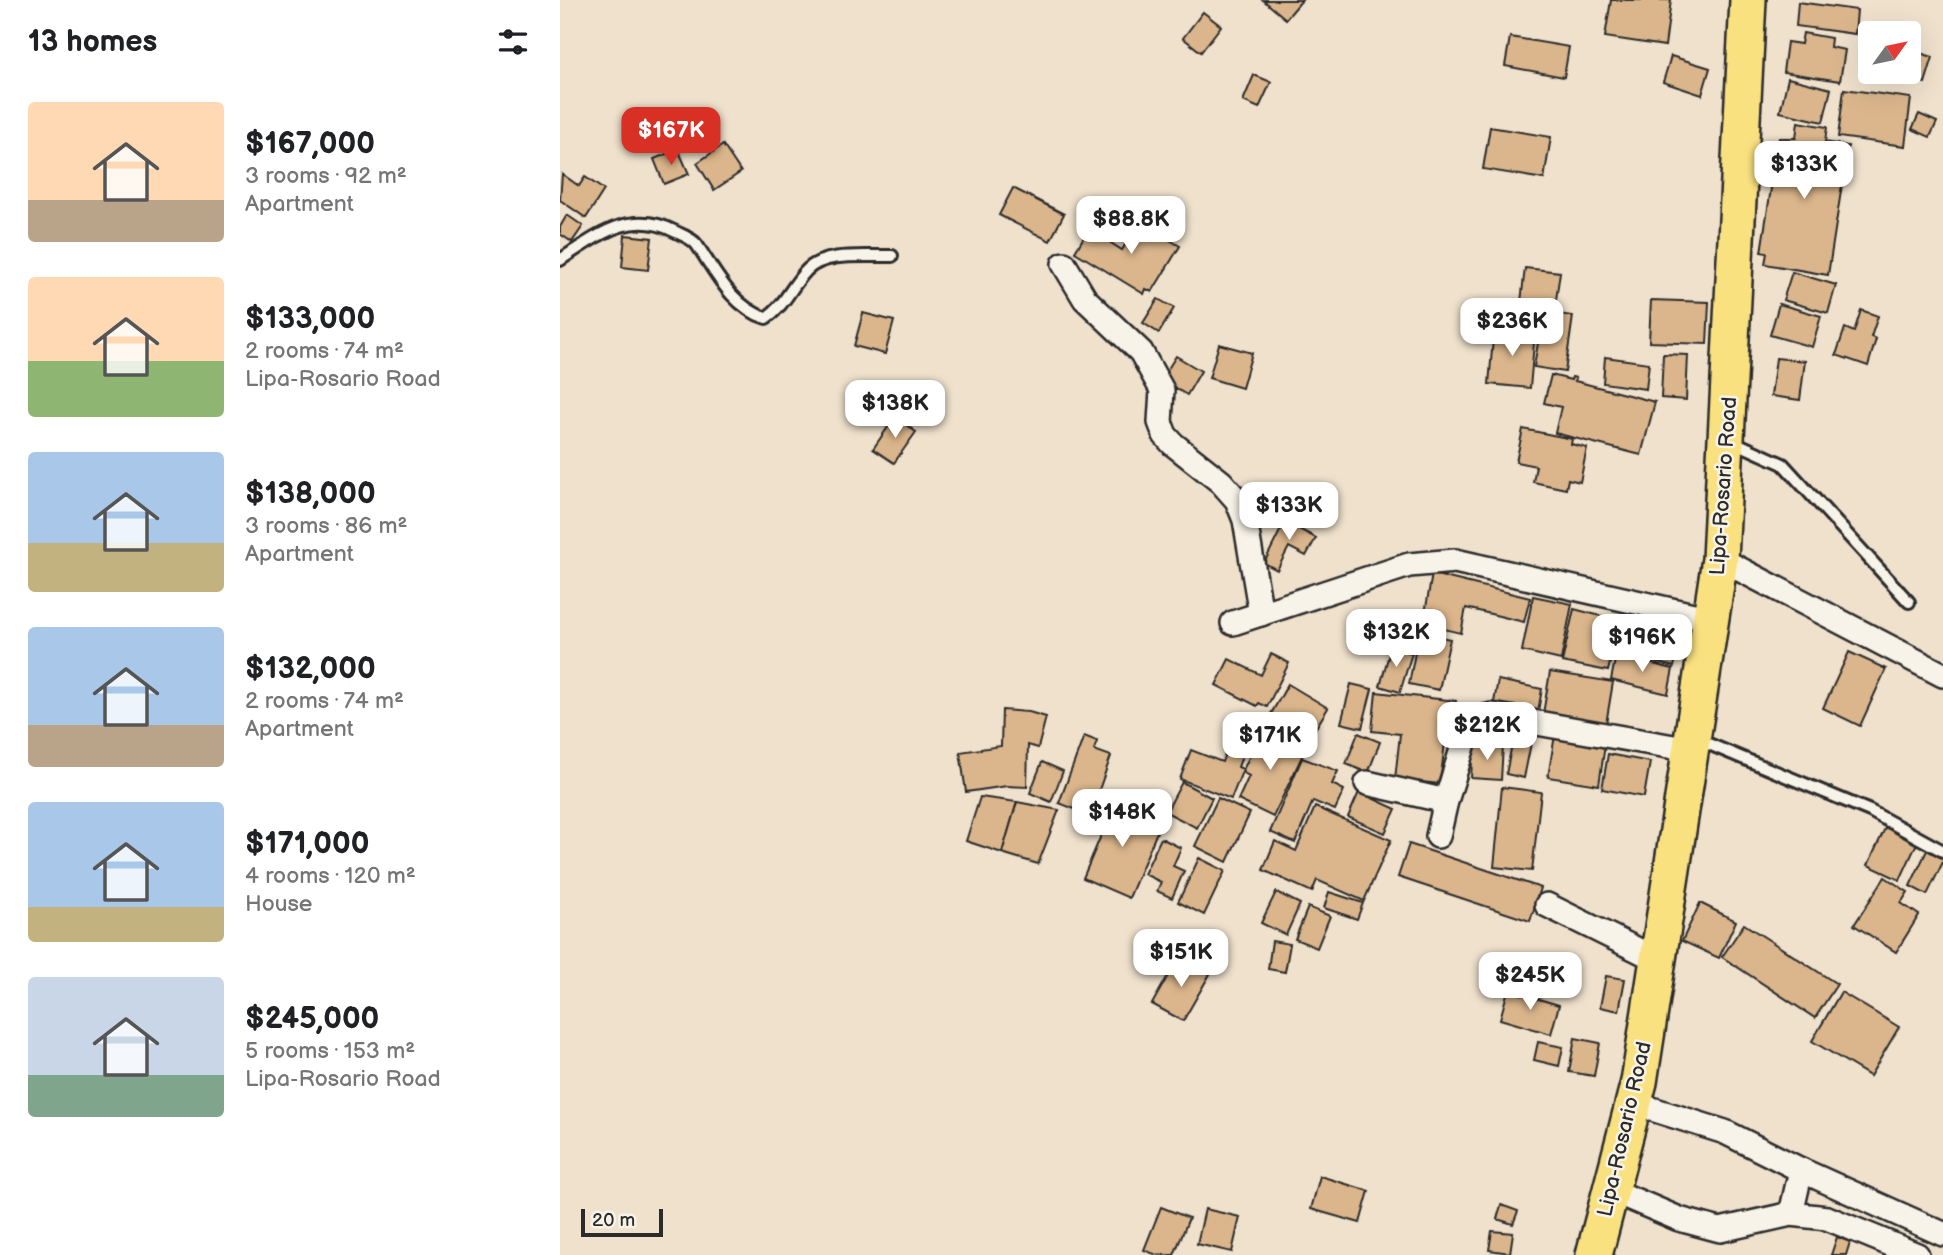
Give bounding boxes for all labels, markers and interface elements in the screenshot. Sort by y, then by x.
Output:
north arrow [1858,21,1922,84]
map controls [1858,21,1921,84]
icon: filters [494,23,532,61]
text: 13 homes [28,24,157,60]
pin: $167K [622,108,720,167]
text: $167K [637,116,705,144]
text: $167,000 [245,126,375,162]
icon: home [84,130,168,214]
pin: $133K [1755,142,1853,201]
text: $133K [1770,150,1838,178]
text: 3 rooms · 92 m² [245,162,407,190]
text: Apartment [245,190,354,218]
pin: $88.8K [1074,196,1188,256]
text: $88.8K [1092,205,1170,233]
pin: $236K [1463,298,1561,358]
text: $133,000 [245,301,375,337]
icon: home [84,305,168,389]
text: $236K [1476,307,1548,335]
text: 2 rooms · 74 m² [245,337,404,365]
text: Lipa-Rosario Road [245,365,441,393]
pin: $138K [846,380,944,440]
text: $138K [861,389,929,417]
street label: Lipa-Rosario Road [1705,396,1742,576]
text: $138,000 [245,476,376,512]
icon: home [84,480,168,564]
pin: $133K [1240,482,1338,542]
text: $133K [1255,491,1323,519]
text: 3 rooms · 86 m² [245,512,407,540]
text: Apartment [245,540,354,568]
pin: $132K [1347,610,1445,669]
pin: $196K [1593,614,1691,674]
text: $132K [1362,618,1430,646]
text: $196K [1608,623,1676,651]
text: $132,000 [245,651,376,687]
icon: home [84,655,168,739]
text: 2 rooms · 74 m² [245,687,404,715]
pin: $212K [1438,702,1536,762]
text: $212K [1453,711,1521,739]
pin: $171K [1221,712,1319,772]
text: Apartment [245,715,354,743]
text: $171K [1239,721,1301,749]
pin: $148K [1073,790,1171,849]
text: $148K [1088,798,1156,826]
text: $171,000 [245,826,369,862]
icon: home [84,830,168,914]
text: 4 rooms · 120 m² [245,862,416,890]
text: House [245,890,312,918]
pin: $151K [1132,930,1230,989]
text: $151K [1149,938,1213,966]
pin: $245K [1481,953,1579,1012]
text: $245K [1495,961,1565,989]
text: $245,000 [245,1001,379,1037]
icon: home [84,1005,168,1089]
text: 5 rooms · 153 m² [245,1037,415,1065]
street label: Lipa-Rosario Road [1592,1039,1657,1219]
text: Lipa-Rosario Road [245,1065,441,1093]
scale bar [581,1206,663,1238]
text: 20 m [592,1209,635,1232]

